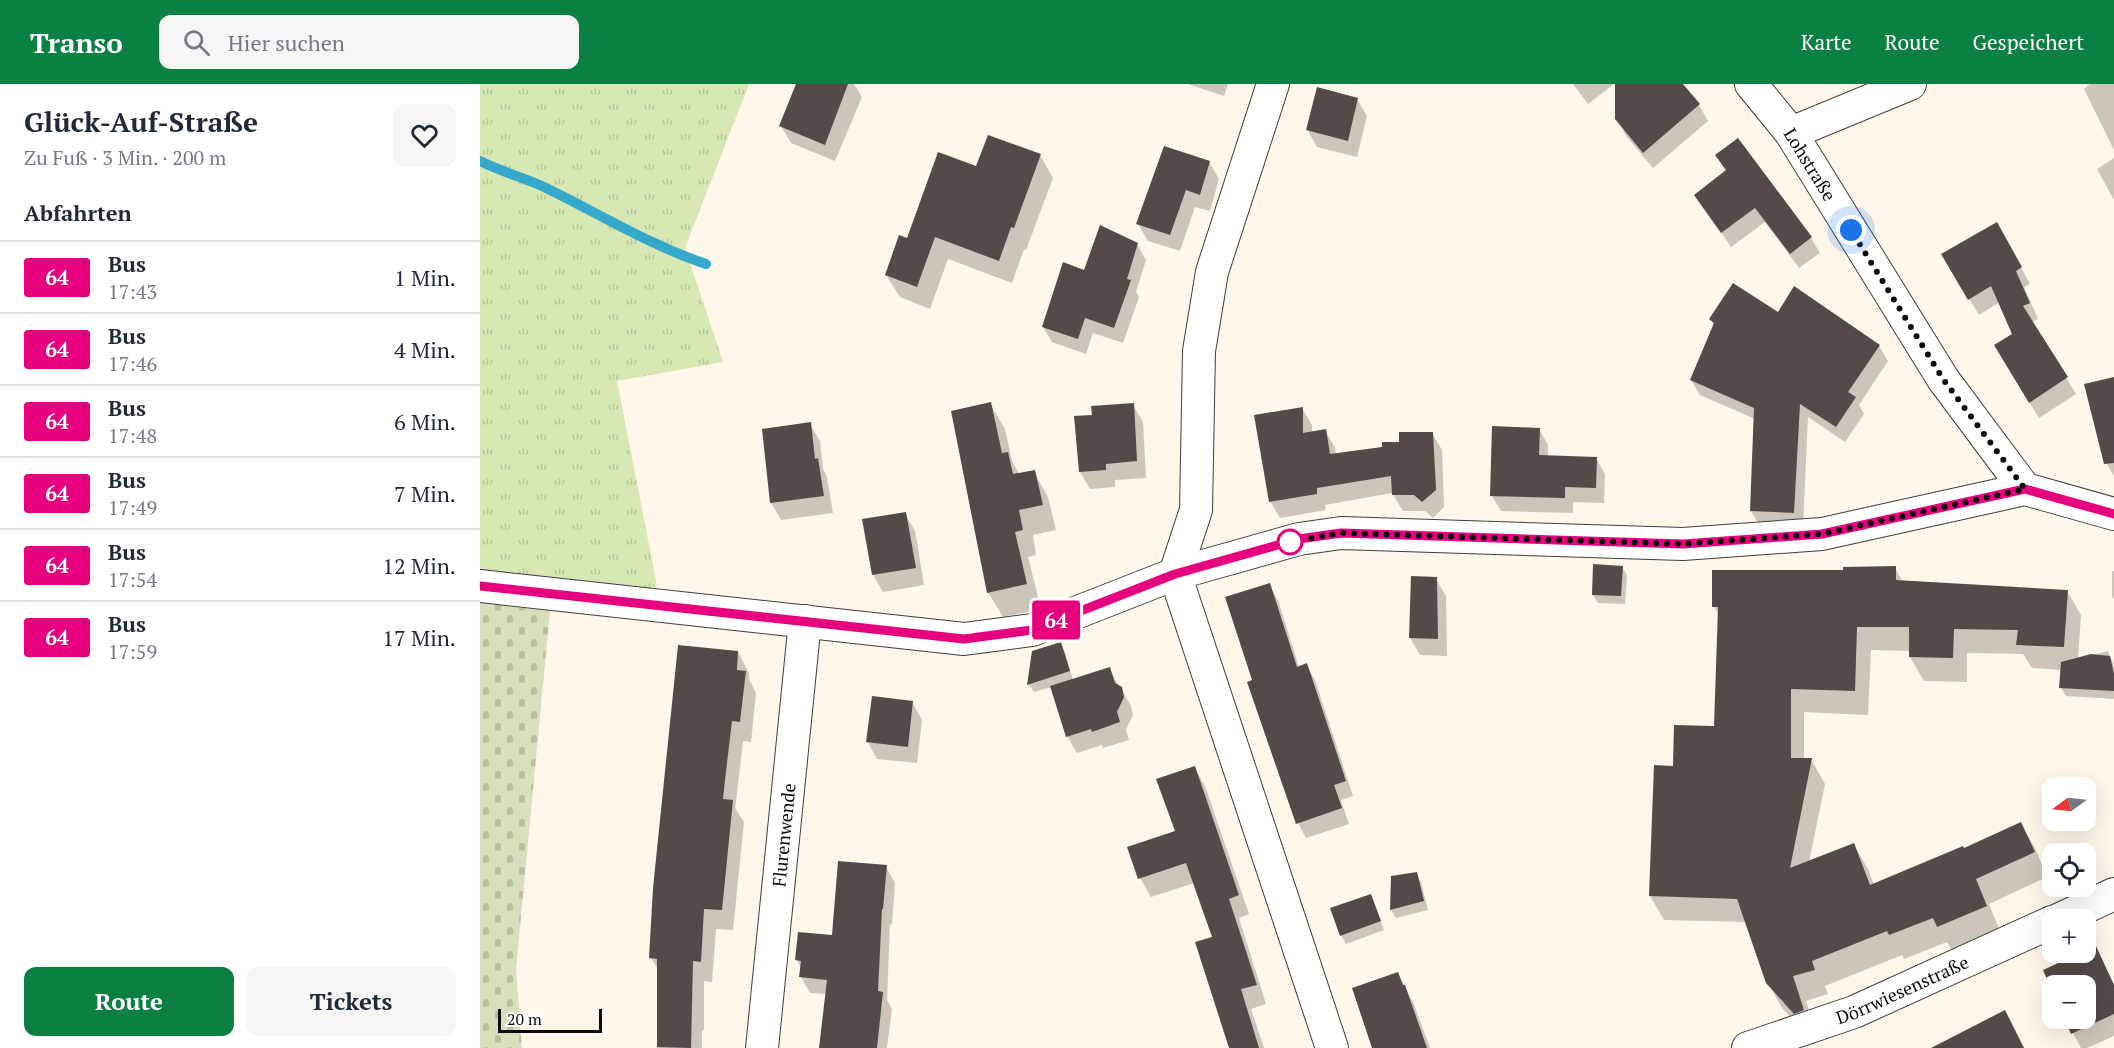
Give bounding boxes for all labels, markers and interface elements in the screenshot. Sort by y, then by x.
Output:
search box [159,15,579,69]
text: Transo [30,24,123,61]
icon: search [180,26,213,59]
text: Hier suchen [228,28,345,57]
text: Karte [1801,28,1852,56]
text: Route [1885,28,1940,56]
text: Gespeichert [1973,28,2084,56]
text: Glück-Auf-Straße [24,103,258,140]
button: heart [393,104,456,167]
street label: Lohstraße [1779,123,1842,205]
text: Zu Fuß · 3 Min. · 200 m [24,144,226,171]
text: Abfahrten [24,198,132,227]
your location [1836,215,1866,245]
text: Bus [108,249,146,278]
text: 64 [45,263,69,291]
text: 1 Min. [394,263,456,292]
text: 17:43 [108,278,157,305]
text: Bus [108,321,146,350]
text: 64 [45,335,69,363]
text: 4 Min. [394,335,456,364]
text: 17:46 [108,350,157,377]
text: Bus [108,393,146,422]
text: 64 [45,407,69,435]
text: 6 Min. [394,407,456,436]
text: 17:48 [108,422,157,449]
text: Bus [108,465,146,494]
text: 64 [45,479,69,507]
text: 7 Min. [394,479,456,508]
text: 17:49 [108,494,157,521]
unlabelled marker [1277,529,1303,555]
text: Bus [108,537,146,566]
text: 64 [45,551,69,579]
text: 12 Min. [382,551,456,580]
text: 17:54 [108,566,157,593]
line badge: 64 [1029,600,1083,640]
text: 64 [1044,606,1068,634]
text: Bus [108,609,146,638]
text: 64 [45,623,69,651]
text: 17 Min. [382,623,456,652]
text: 17:59 [108,638,157,665]
north arrow [2042,777,2096,831]
map controls [2042,777,2096,1029]
street label: Flurenwende [766,782,801,888]
button: locate [2042,843,2096,897]
button: + [2042,909,2096,963]
street label: Dörrwiesenstraße [1833,950,1972,1029]
button: Route [24,967,234,1036]
button: Tickets [246,967,456,1036]
button: − [2042,975,2096,1029]
scale bar [498,1006,602,1034]
text: 20 m [507,1008,542,1030]

